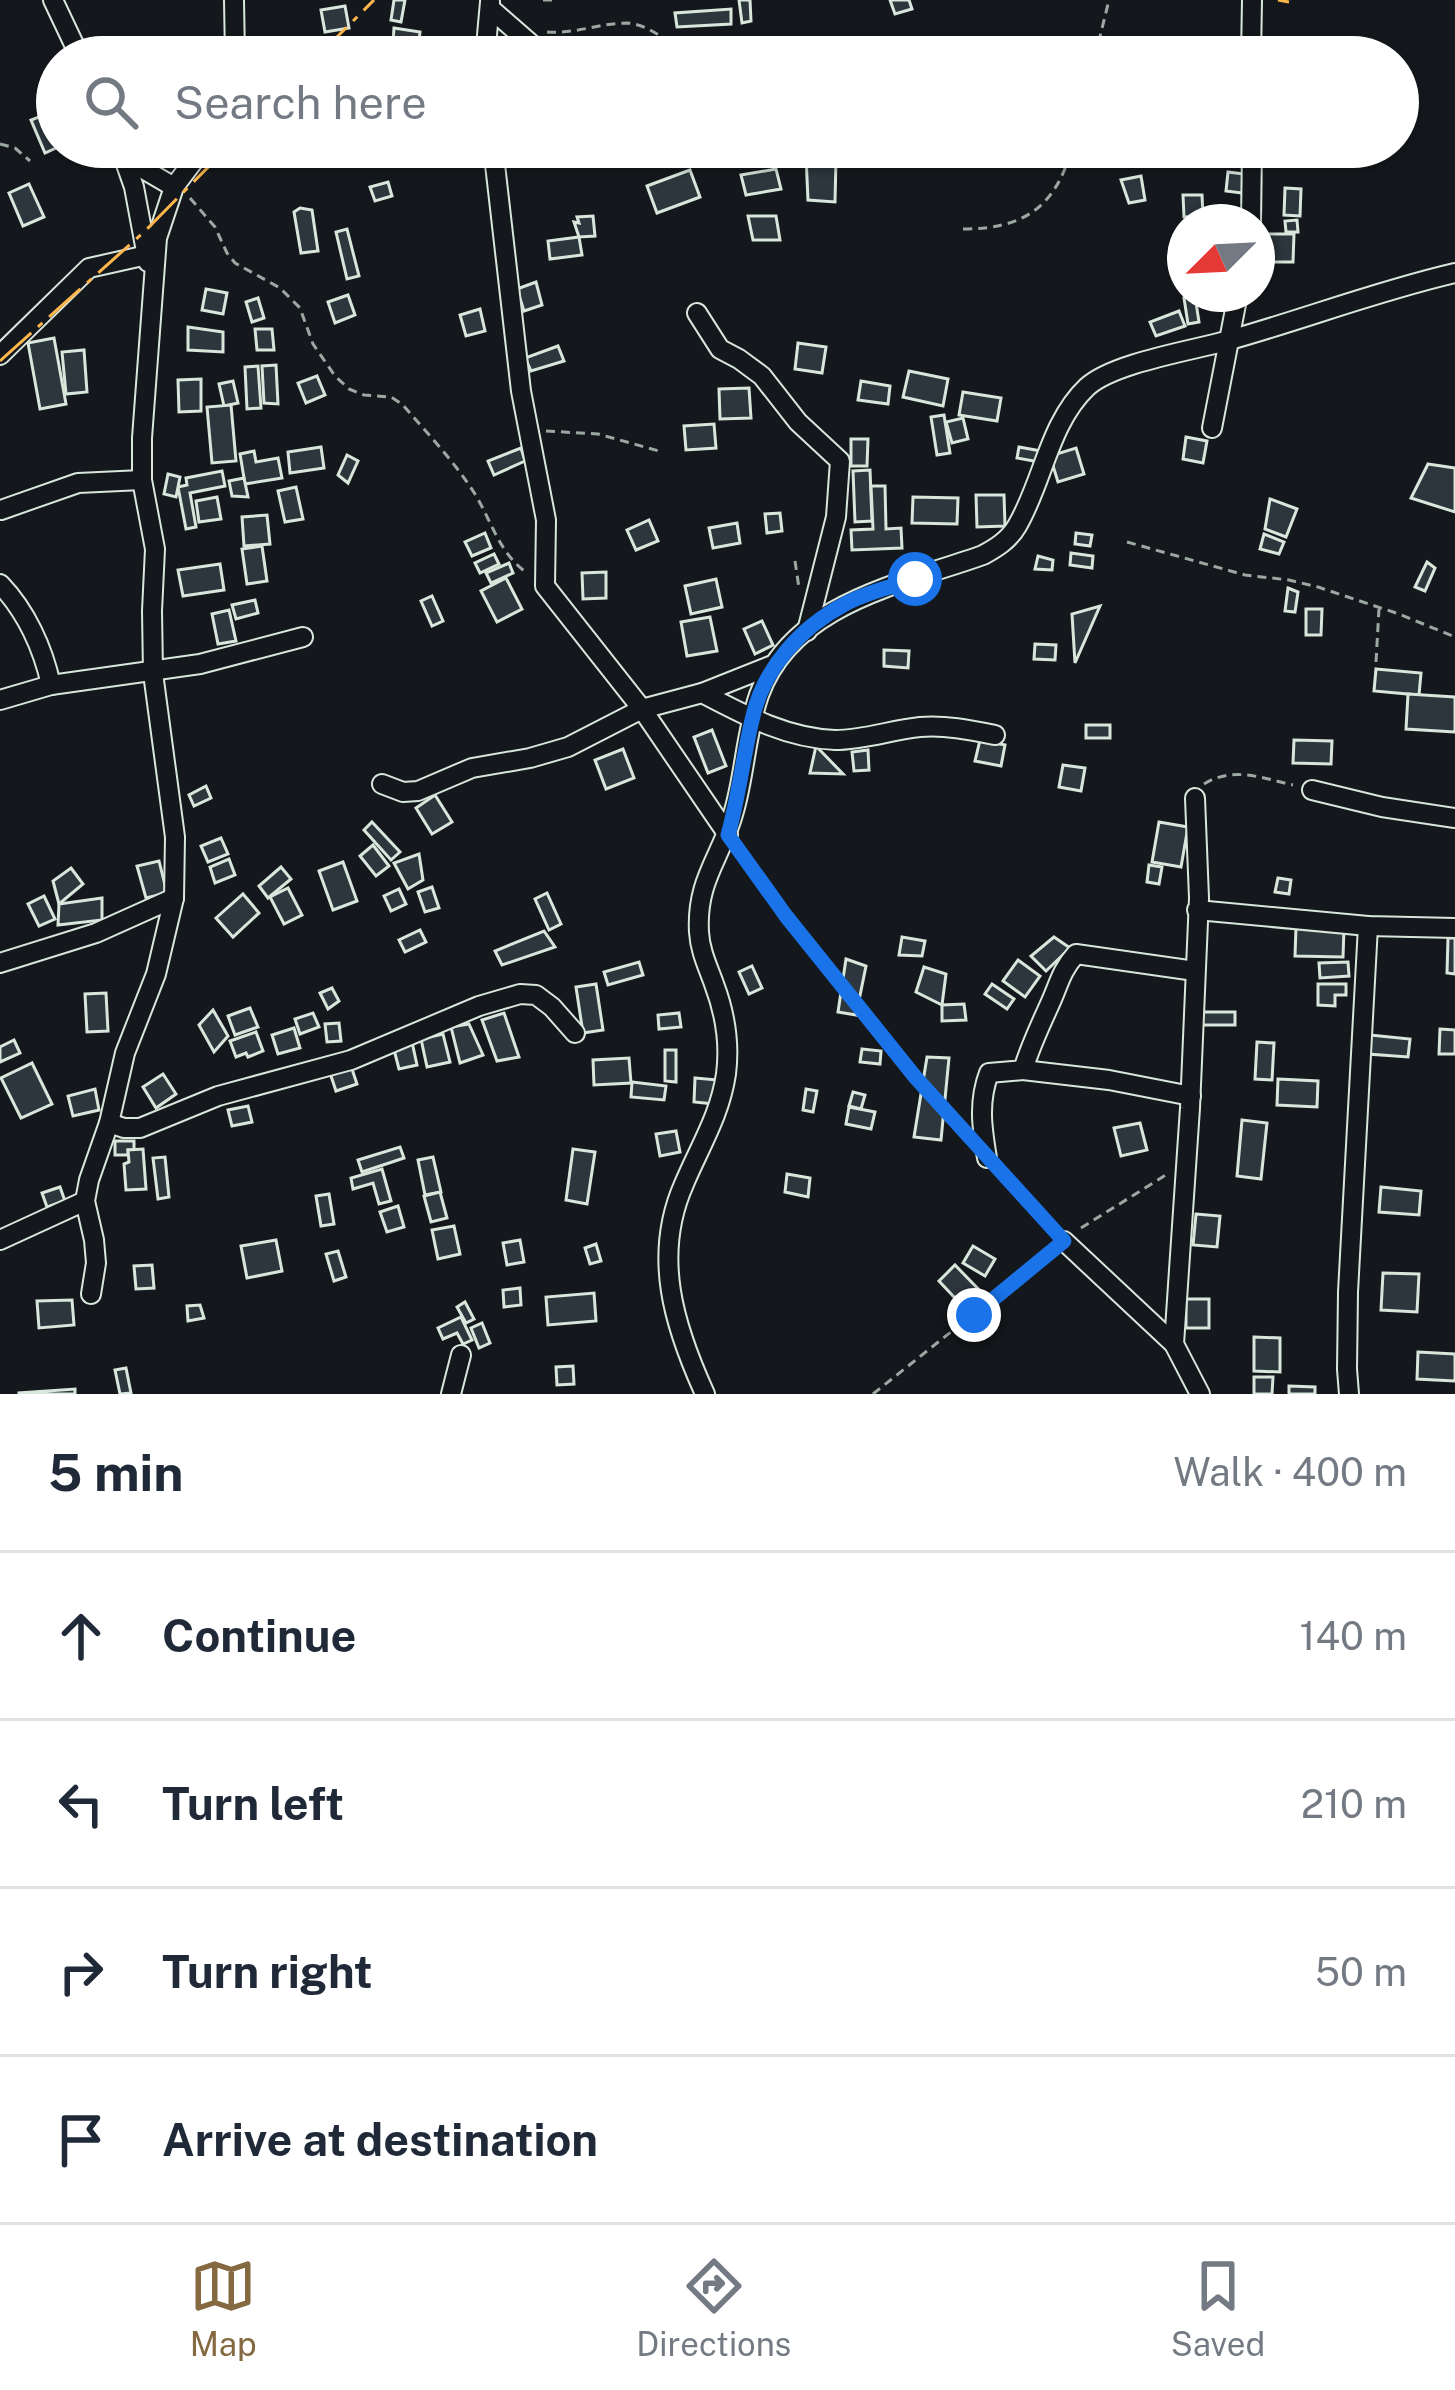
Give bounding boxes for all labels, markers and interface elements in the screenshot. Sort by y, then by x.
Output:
search box [36,36,1419,168]
icon: search [78,69,144,135]
text: Search here [174,76,427,129]
north arrow [1167,204,1275,312]
route start [888,552,942,606]
route end [947,1288,1001,1342]
text: 5 min [48,1443,184,1502]
text: Walk · 400 m [1174,1449,1407,1495]
icon: ahead [48,1603,114,1669]
text: Continue [162,1609,356,1662]
text: 140 m [1300,1613,1407,1659]
icon: left [48,1771,114,1837]
text: Turn left [162,1777,344,1830]
text: 210 m [1301,1781,1407,1827]
icon: right [48,1939,114,2005]
text: Turn right [162,1945,373,1998]
text: 50 m [1315,1949,1407,1995]
icon: arrive [48,2107,114,2173]
text: Arrive at destination [162,2113,598,2166]
tab: Map [190,2253,257,2363]
tab: Directions [636,2253,791,2363]
tab: Saved [1171,2253,1265,2363]

